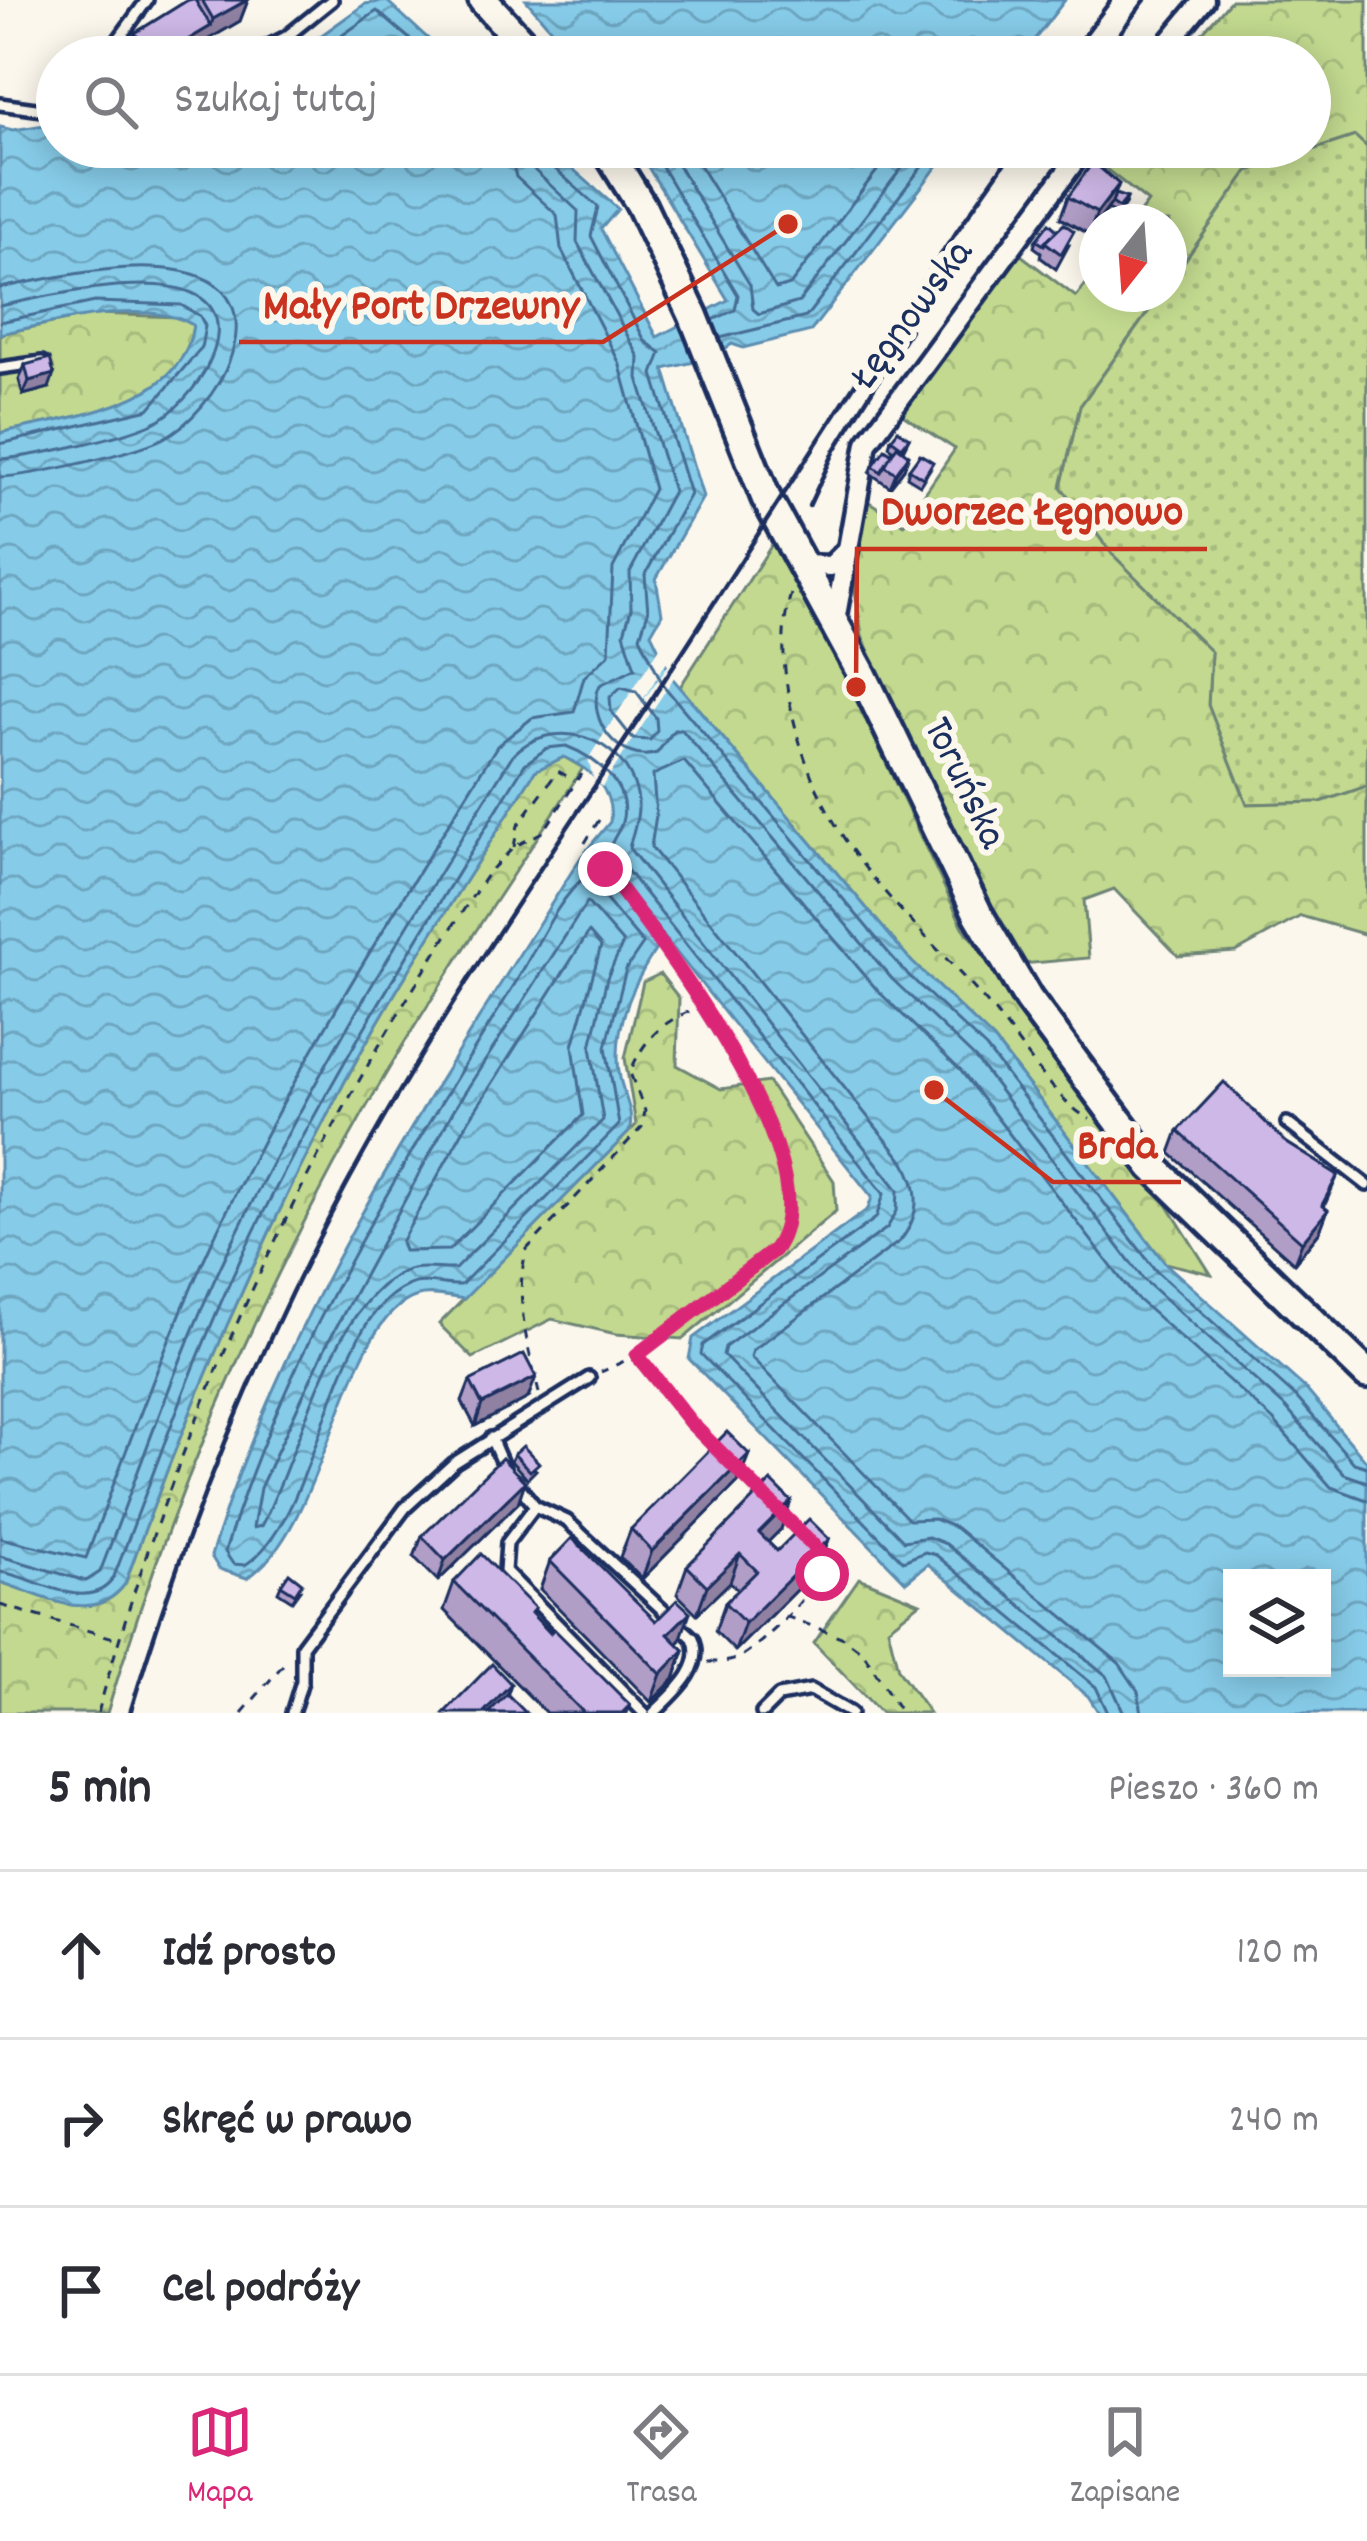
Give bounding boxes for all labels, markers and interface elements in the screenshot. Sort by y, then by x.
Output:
search box [36,36,1331,168]
icon: search [78,69,144,135]
text: Szukaj tutaj [174,70,378,134]
north arrow [1079,204,1187,312]
street label: Łęgnowska [837,227,991,404]
callout: Mały Port Drzewny [239,261,603,342]
text: Mały Port Drzewny [263,277,581,341]
callout: Dworzec Łęgnowo [857,468,1207,549]
text: Dworzec Łęgnowo [881,483,1183,547]
street label: Toruńska [904,708,1020,861]
route end [578,842,632,896]
callout: Brda [1053,1101,1181,1182]
text: Brda [1077,1117,1159,1181]
route start [795,1547,849,1601]
map controls [1223,1569,1331,1677]
button: layers [1223,1569,1331,1677]
text: 5 min [48,1755,151,1827]
text: Pieszo · 360 m [1108,1764,1319,1819]
icon: ahead [48,1922,114,1988]
text: Idź prosto [162,1923,336,1987]
text: 120 m [1236,1927,1319,1982]
icon: right [48,2090,114,2156]
text: Skręć w prawo [162,2091,412,2155]
text: 240 m [1229,2095,1319,2150]
icon: arrive [48,2258,114,2324]
text: Cel podróży [162,2259,359,2323]
tab: Mapa [187,2399,253,2518]
tab: Trasa [626,2399,696,2518]
tab: Zapisane [1070,2399,1180,2518]

